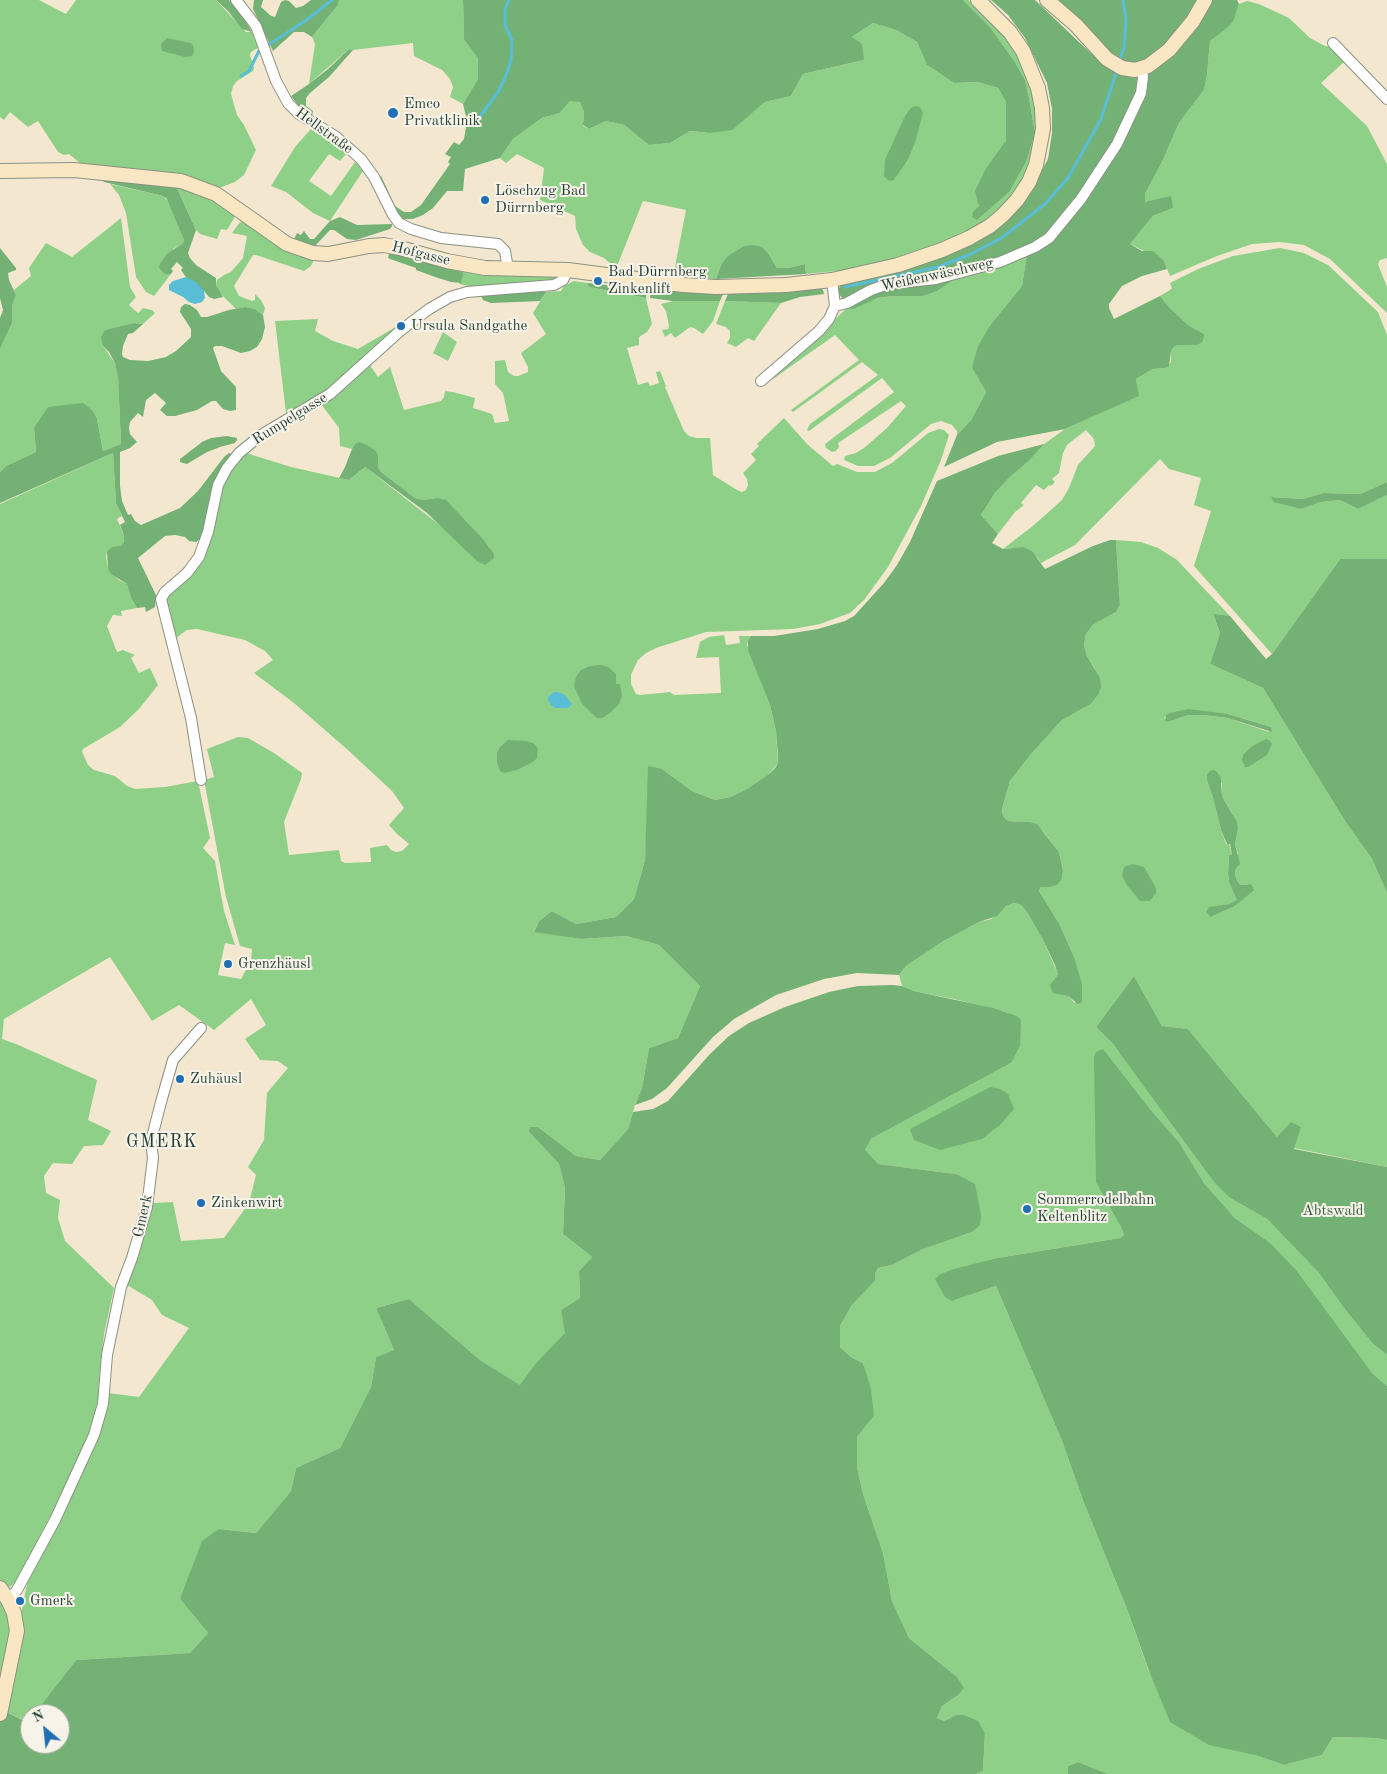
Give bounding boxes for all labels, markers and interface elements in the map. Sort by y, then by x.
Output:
place label: Emco Privatklinik [404,95,480,130]
street label: Hellstraße [292,104,356,158]
marker: Emco Privatklinik [386,106,400,120]
place label: Löschzug Bad Dürrnberg [495,182,586,217]
marker: Löschzug Bad Dürrnberg [479,194,491,206]
street label: Hofgasse [390,238,452,270]
street label: Weißenwäschweg [879,254,995,296]
place label: Bad Dürrnberg Zinkenlift [608,263,707,298]
marker: Bad Dürrnberg Zinkenlift [592,275,604,287]
place label: Ursula Sandgathe [411,317,527,335]
marker: Ursula Sandgathe [395,320,407,332]
street label: Rumpelgasse [249,389,331,449]
place label: Grenzhäusl [238,955,311,973]
marker: Grenzhäusl [222,958,234,970]
place label: Zuhäusl [190,1070,242,1088]
marker: Zuhäusl [174,1073,186,1085]
district label: GMERK [125,1131,199,1153]
place label: Sommerrodelbahn Keltenblitz [1037,1191,1154,1226]
street label: Gmerk [129,1193,157,1239]
place label: Zinkenwirt [211,1194,283,1212]
marker: Zinkenwirt [195,1197,207,1209]
park label: Abtswald [1302,1202,1364,1220]
marker: Sommerrodelbahn Keltenblitz [1021,1203,1033,1215]
place label: Gmerk [30,1592,74,1610]
marker: Gmerk [14,1595,26,1607]
north arrow [20,1704,70,1754]
text: N [30,1708,46,1725]

